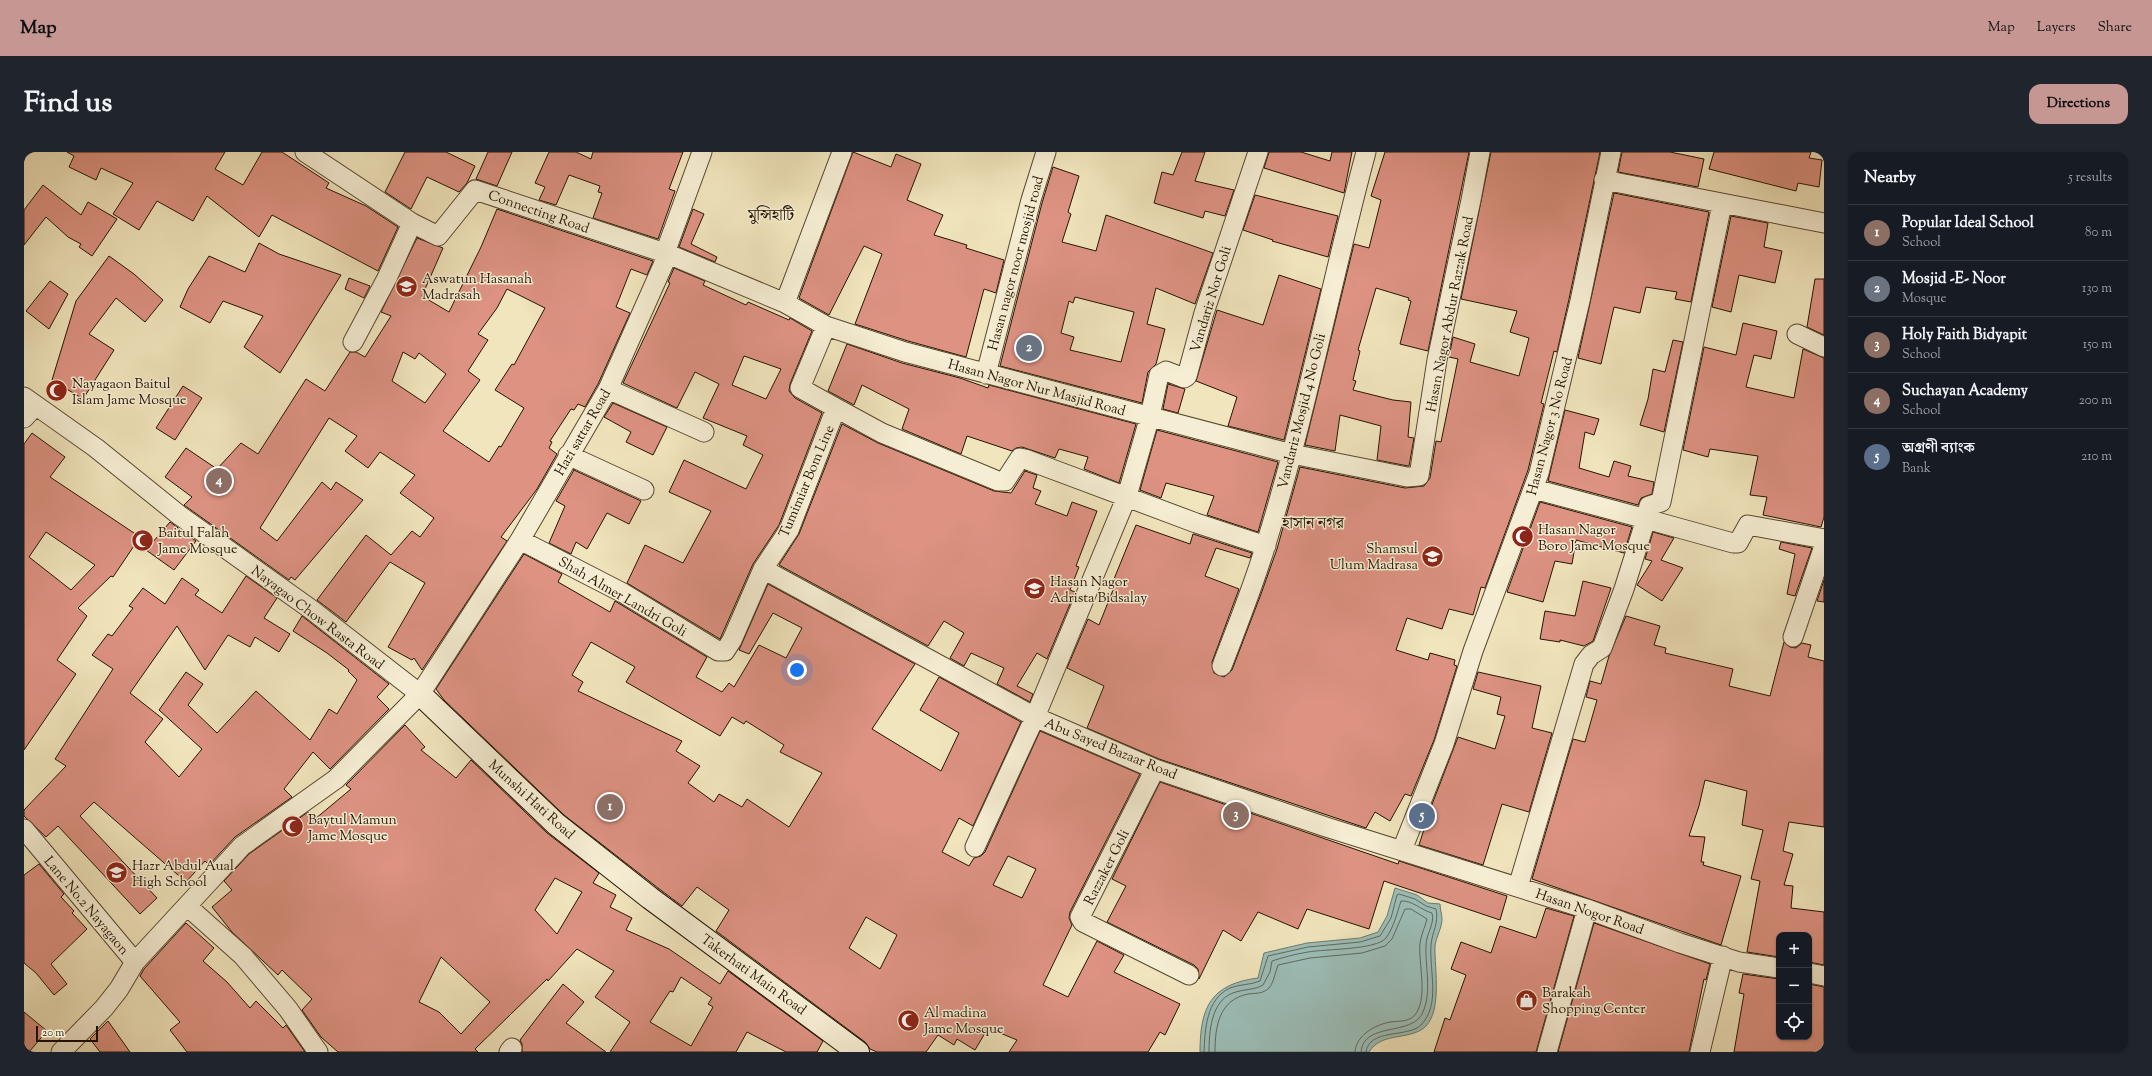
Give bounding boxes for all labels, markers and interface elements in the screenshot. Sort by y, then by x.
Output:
text: Map [20,15,57,42]
text: Map [1988,18,2015,38]
text: Layers [2037,18,2075,38]
text: Share [2097,18,2132,38]
text: Find us [24,84,112,124]
button: Directions [2029,84,2128,124]
text: Nearby [1864,166,1916,190]
text: 5 results [2068,169,2112,187]
street label: Hasan nagor noor mosjid road [984,174,1050,353]
street label: Connecting Road [485,186,592,240]
district label: মুন্সিহাটি [747,205,795,228]
text: Popular Ideal School [1902,213,2034,234]
street label: Hasan Nagor Abdur Razzak Road [1422,215,1480,414]
text: 1 [1875,224,1879,242]
text: 80 m [2085,224,2112,242]
text: School [1902,234,1941,252]
street label: Vandariz Nor Goli [1186,244,1238,355]
text: Mosjid -E- Noor [1902,269,2006,290]
place label: Aswatun Hasanah Madrasah [422,270,532,306]
school or university icon: Aswatun Hasanah Madrasah [393,273,419,299]
text: 2 [1874,280,1880,298]
text: 130 m [2082,280,2112,298]
text: Mosque [1902,290,1947,308]
text: Holy Faith Bidyapit [1902,325,2027,346]
street label: Vandariz Mosjid 4 No Goli [1274,331,1332,491]
pin: 2 [1016,333,1042,363]
text: 3 [1874,336,1880,354]
text: 150 m [2083,336,2112,354]
text: School [1902,346,1941,364]
street label: Hasan Nagor 3 No Road [1523,355,1579,498]
street label: Hasan Nagor Nur Masjid Road [945,356,1128,422]
place label: Nayagaon Baitul Islam Jame Mosque [72,375,187,411]
mosque icon: Nayagaon Baitul Islam Jame Mosque [43,378,69,404]
text: Suchayan Academy [1902,381,2028,402]
street label: Hazi sattar Road [551,386,617,480]
text: 4 [1874,392,1880,410]
text: 200 m [2079,392,2112,410]
text: School [1902,402,1941,420]
street label: Tumimiar Bom Line [775,422,841,541]
text: অগ্রণী ব্যাংক [1902,438,1975,459]
text: 5 [1875,448,1879,466]
text: 210 m [2081,448,2112,466]
text: Bank [1902,460,1931,478]
pin: 4 [206,466,232,496]
district label: হাসান নগর [1281,513,1345,536]
place label: Hasan Nagor Boro Jame Mosque [1538,521,1650,557]
place label: Baitul Falah Jame Mosque [157,524,238,560]
mosque icon: Hasan Nagor Boro Jame Mosque [1509,524,1535,550]
mosque icon: Baitul Falah Jame Mosque [129,527,155,553]
place label: Shamsul Ulum Madrasa [1330,540,1419,576]
school or university icon: Shamsul Ulum Madrasa [1420,543,1446,569]
street label: Shah Almer Landri Goli [554,553,690,643]
street label: Nayagao Chow Rasta Road [246,562,388,675]
place label: Hasan Nagor Adrista Bidsalay [1050,573,1147,609]
school or university icon: Hasan Nagor Adrista Bidsalay [1022,576,1048,602]
your location [787,660,807,680]
street label: Abu Sayed Bazaar Road [1041,714,1180,786]
street label: Munshi Hati Road [483,756,578,845]
pin: 1 [597,792,623,822]
pin: 3 [1223,800,1249,830]
pin: 5 [1409,801,1435,831]
place label: Baytul Mamun Jame Mosque [307,811,397,847]
mosque icon: Baytul Mamun Jame Mosque [280,814,306,840]
street label: Razzaker Goli [1080,827,1135,909]
street label: Lane No.2 Nayagaon [38,853,133,960]
place label: Hazr Abdul Aual High School [132,857,234,893]
school or university icon: Hazr Abdul Aual High School [104,860,130,886]
street label: Hasan Nogor Road [1532,885,1646,941]
street label: Takerhati Main Road [696,930,810,1021]
map controls [1776,932,1812,1040]
button: + [1776,932,1812,968]
button: − [1776,968,1812,1004]
place label: Barakah Shopping Center [1542,984,1646,1020]
shop icon: Barakah Shopping Center [1514,987,1540,1013]
place label: Al madina Jame Mosque [923,1004,1004,1040]
button: locate [1776,1004,1812,1040]
mosque icon: Al madina Jame Mosque [896,1007,922,1033]
scale bar [36,1024,98,1043]
text: 20 m [42,1025,64,1041]

